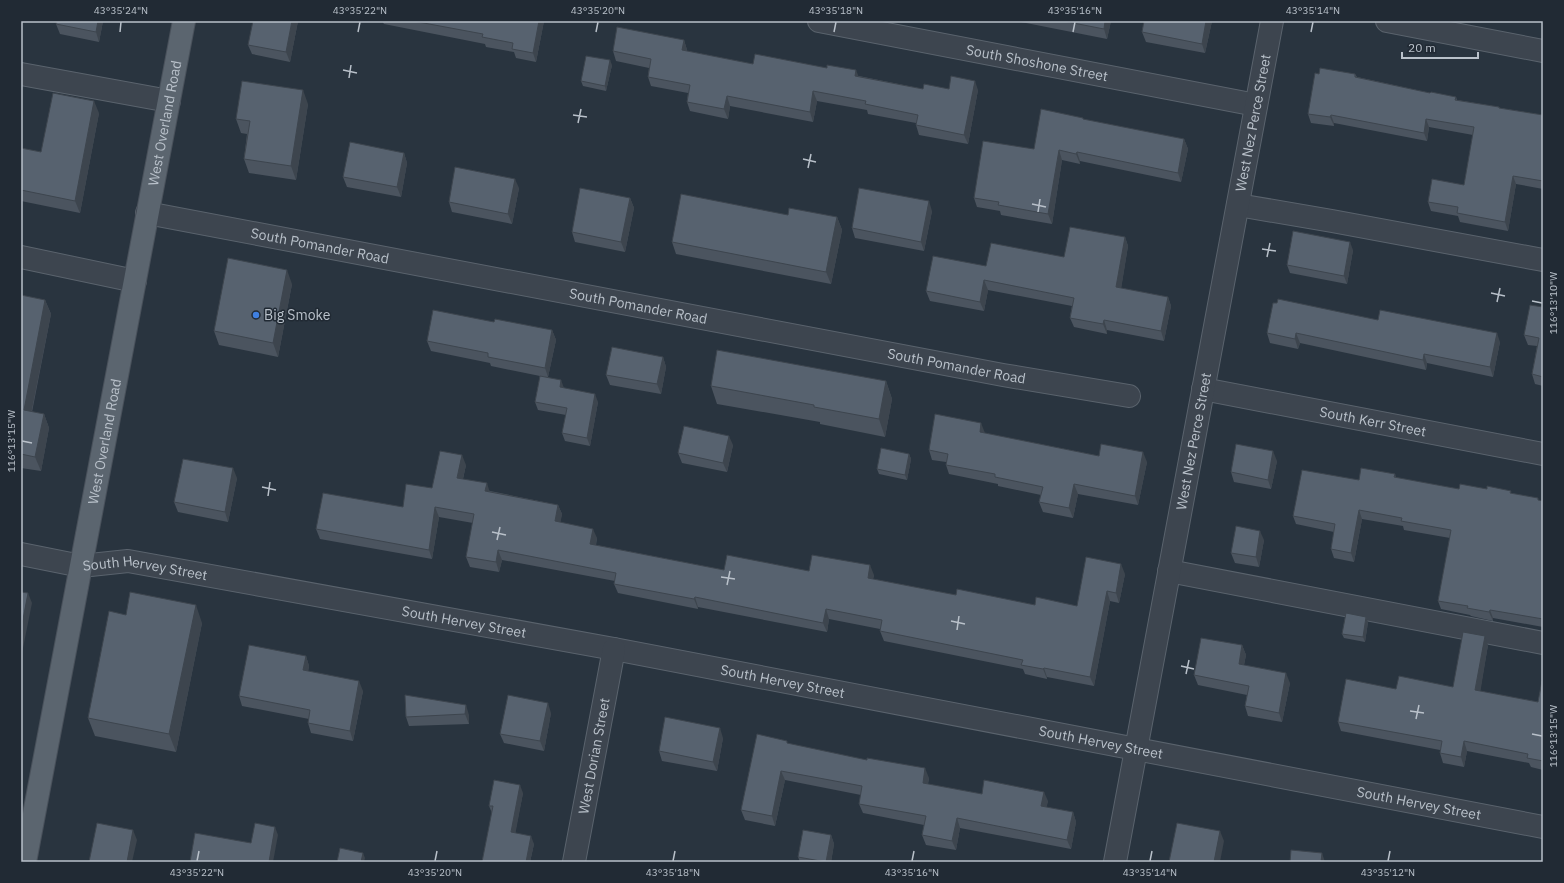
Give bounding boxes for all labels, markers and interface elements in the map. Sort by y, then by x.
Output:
text: 43°35'24"N [94,4,148,17]
text: 43°35'22"N [333,4,387,17]
text: 43°35'20"N [571,4,625,17]
text: 43°35'18"N [809,4,863,17]
text: 43°35'16"N [1048,4,1102,17]
text: 43°35'14"N [1286,4,1340,17]
scale bar [1402,34,1478,60]
street label: South Shoshone Street [965,40,1110,85]
text: 20 m [1408,40,1436,55]
street label: West Nez Perce Street [1231,52,1275,193]
street label: West Overland Road [144,59,185,187]
street label: South Pomander Road [249,224,391,268]
text: 116°13'10"W [1547,272,1560,334]
street label: South Pomander Road [568,284,709,328]
place label: Big Smoke [264,306,331,324]
marker: Big Smoke [251,310,261,320]
street label: South Pomander Road [886,344,1027,388]
street label: West Nez Perce Street [1172,371,1215,512]
street label: West Overland Road [84,377,125,506]
street label: South Kerr Street [1318,402,1428,441]
text: 116°13'15"W [5,410,18,472]
street label: South Hervey Street [82,552,209,584]
street label: South Hervey Street [400,602,528,642]
street label: South Hervey Street [719,661,846,702]
street label: West Dorian Street [574,696,614,816]
text: 116°13'15"W [1547,705,1560,767]
street label: South Hervey Street [1037,722,1165,763]
street label: South Hervey Street [1355,783,1483,824]
text: 43°35'22"N [170,866,224,879]
text: 43°35'20"N [408,866,462,879]
text: 43°35'18"N [646,866,700,879]
text: 43°35'16"N [885,866,939,879]
text: 43°35'14"N [1123,866,1177,879]
text: 43°35'12"N [1361,866,1415,879]

